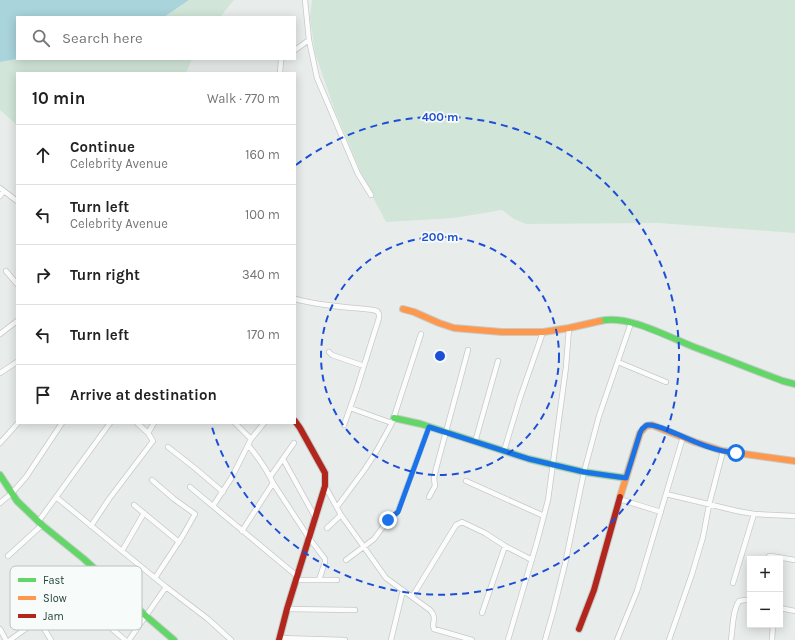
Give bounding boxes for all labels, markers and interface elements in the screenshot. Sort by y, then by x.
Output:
search box [16,16,296,60]
icon: search [30,27,52,49]
text: Search here [62,29,143,47]
text: 10 min [32,88,85,108]
text: Walk · 770 m [207,91,280,106]
text: 400 m [422,110,458,124]
text: Continue [70,138,135,156]
icon: ahead [32,144,54,166]
text: 160 m [245,147,280,162]
text: Celebrity Avenue [70,156,168,171]
text: Turn left [70,198,129,216]
icon: left [32,204,54,226]
text: 100 m [245,207,280,222]
text: Celebrity Avenue [70,216,168,231]
text: 200 m [422,230,458,244]
icon: right [32,264,54,286]
text: Turn right [70,266,140,284]
text: 340 m [242,267,280,282]
icon: left [32,324,54,346]
text: Turn left [70,326,129,344]
text: 170 m [247,327,280,342]
centre of rings [433,349,447,363]
icon: arrive [32,384,54,406]
text: Arrive at destination [70,386,217,404]
route start [727,444,745,462]
route end [379,511,397,529]
map controls [747,556,783,628]
button: + [747,556,783,592]
legend [10,566,142,630]
text: Fast [43,574,64,587]
text: Slow [43,592,67,605]
button: − [747,592,783,628]
text: Jam [43,610,64,623]

